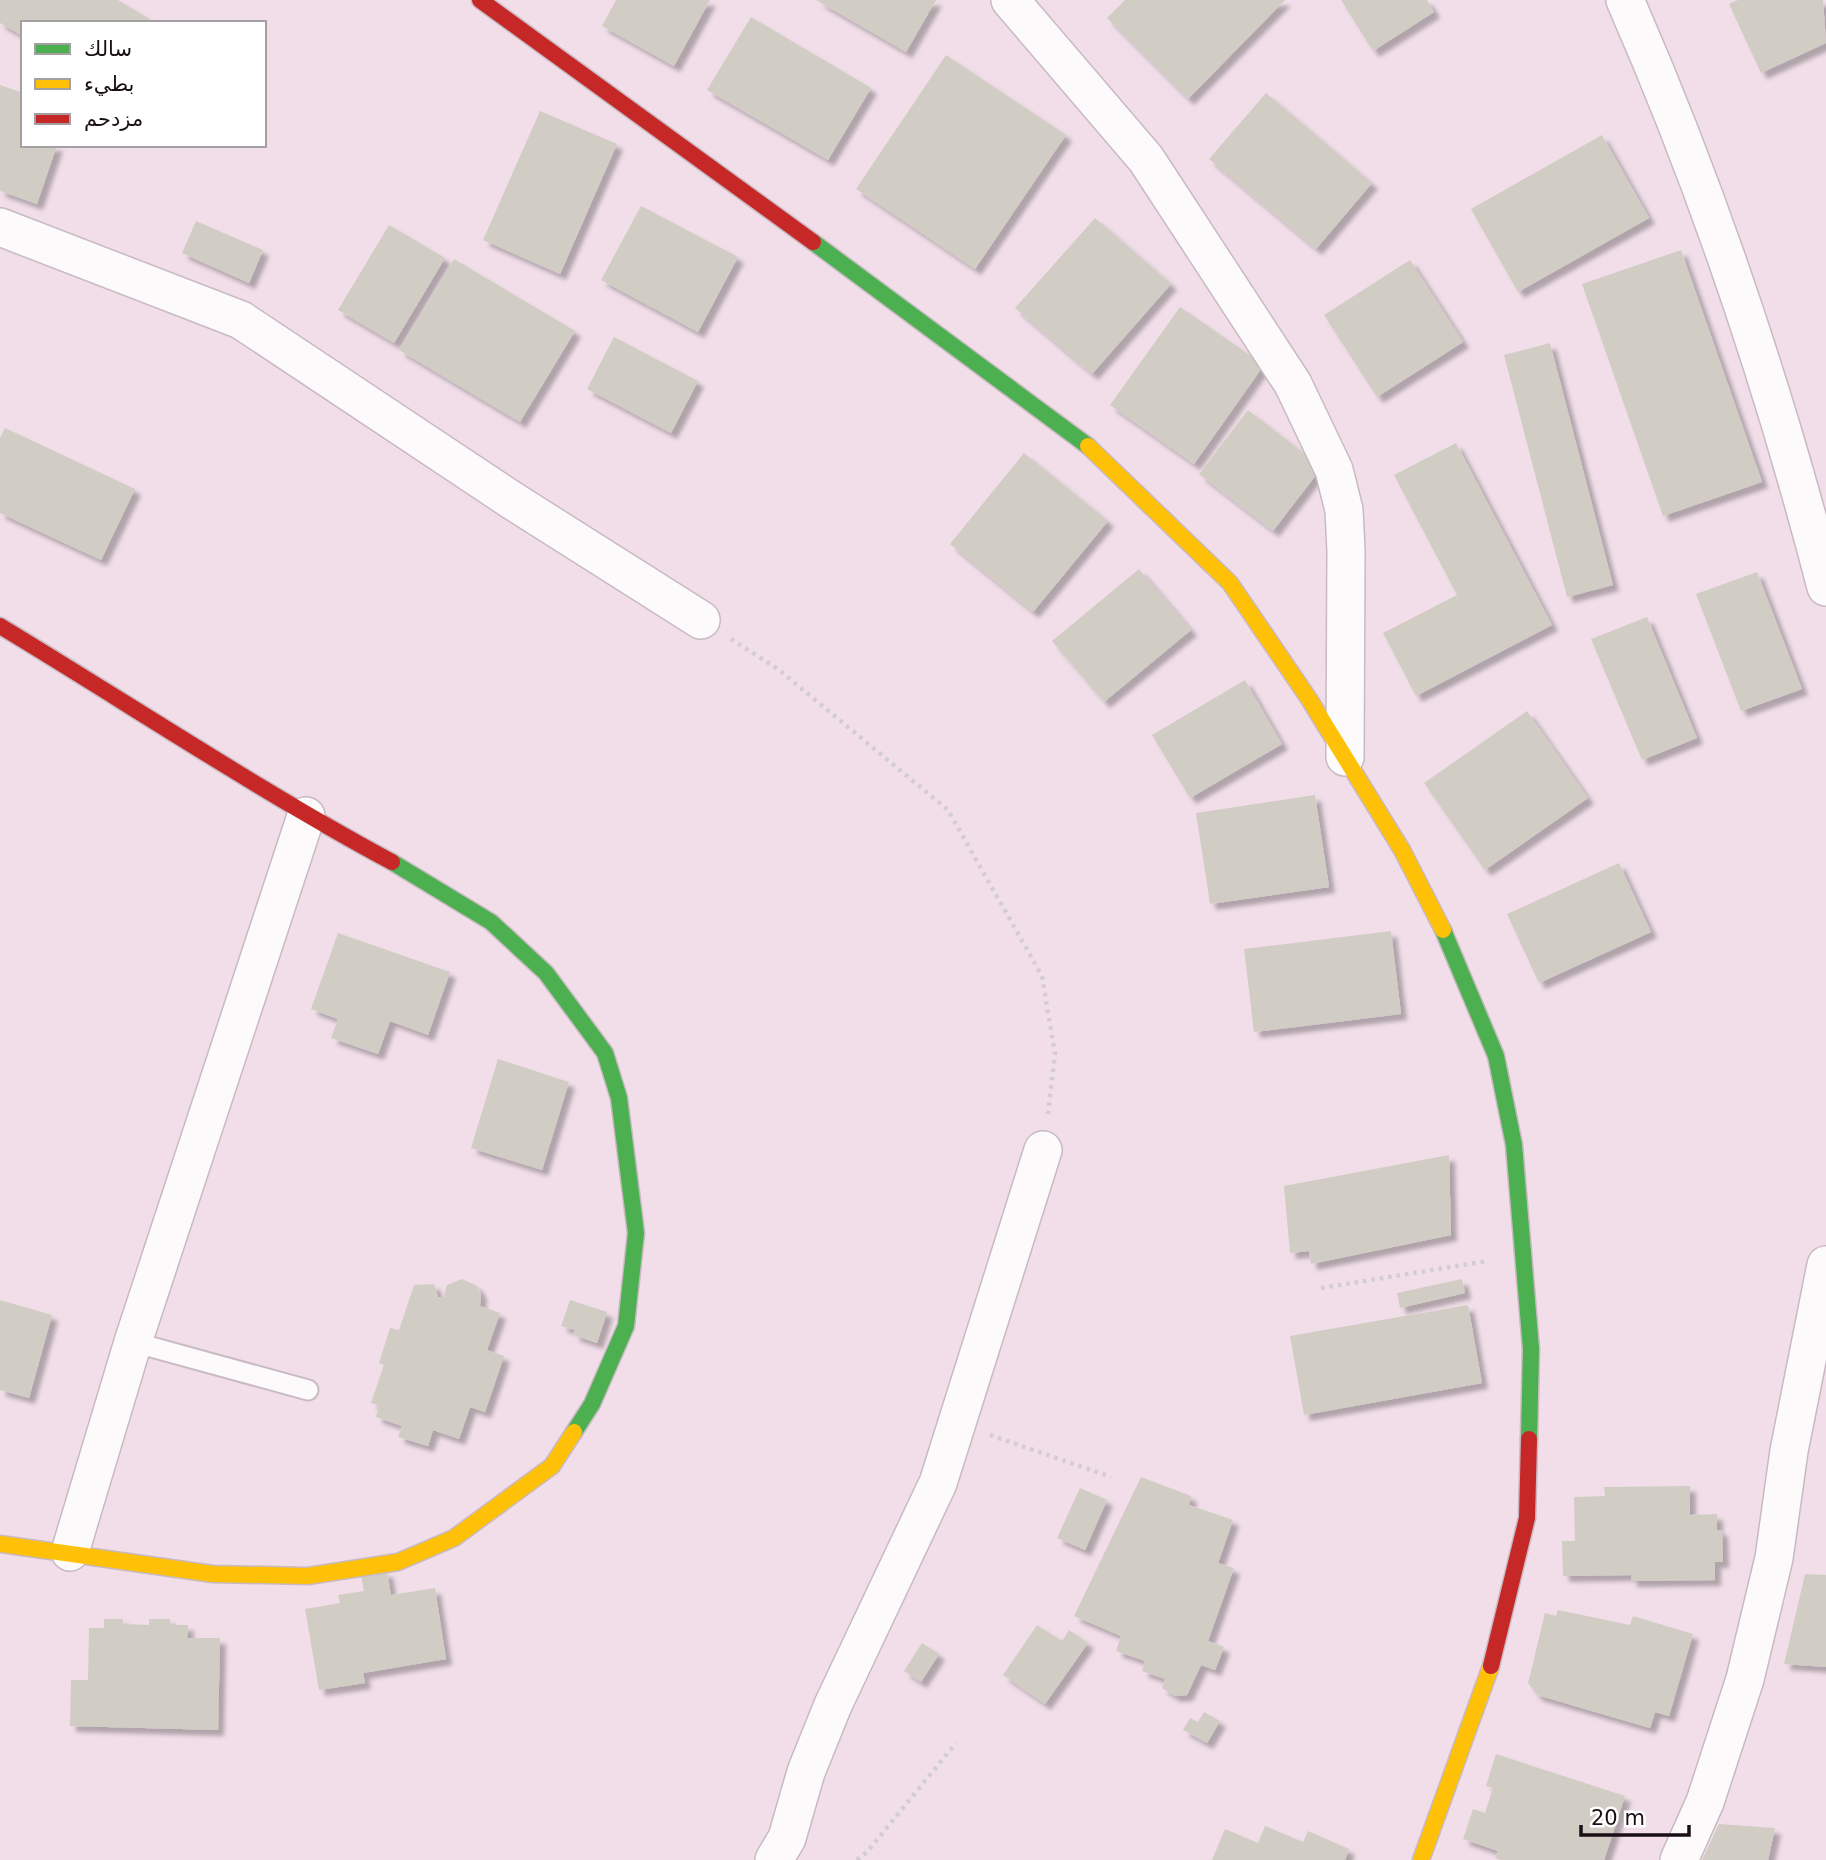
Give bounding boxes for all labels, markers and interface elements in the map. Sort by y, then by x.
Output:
legend [21,21,266,147]
text: سالك [84,37,132,61]
text: بطيء [84,72,134,96]
text: مزدحم [84,107,143,132]
scale bar [1581,1794,1689,1838]
text: 20 m [1591,1806,1645,1830]

